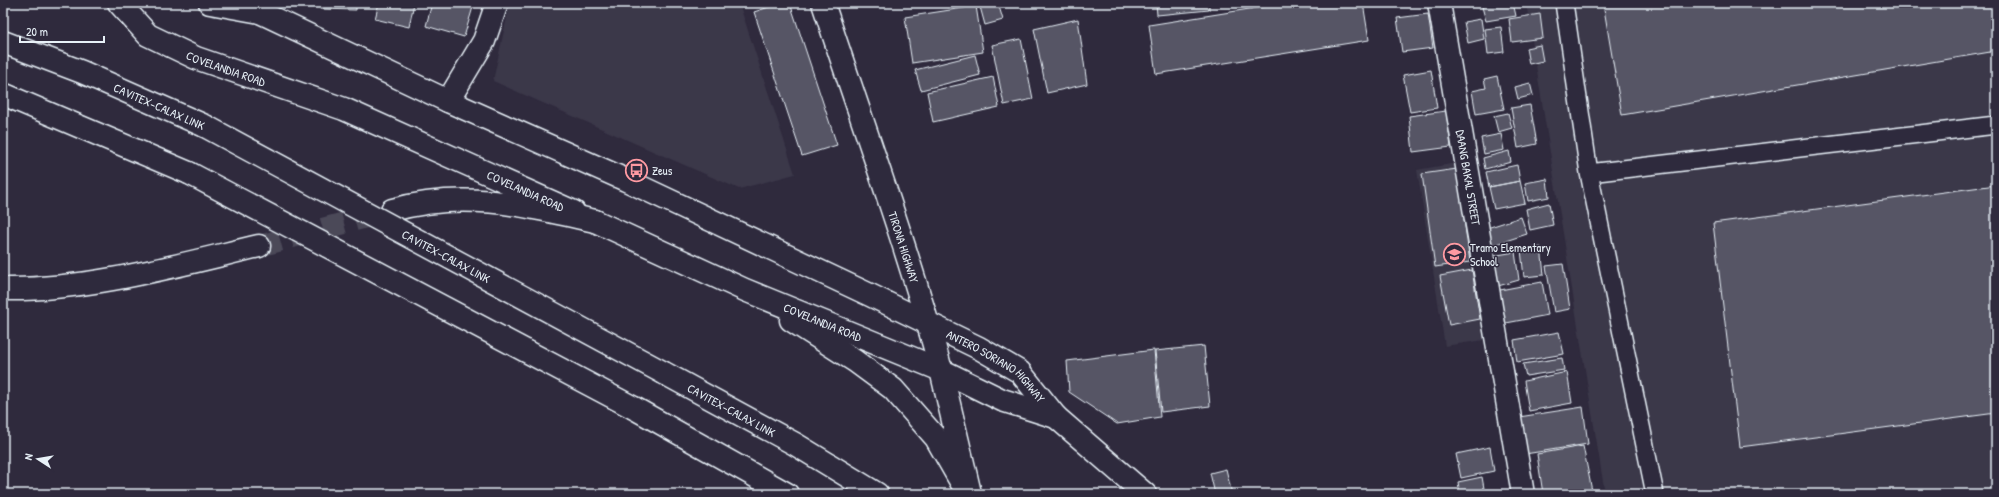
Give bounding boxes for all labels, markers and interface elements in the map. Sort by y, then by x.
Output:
scale bar [20,18,104,44]
text: 20 m [26,23,48,40]
street label: COVELANDIA ROAD [183,46,268,90]
street label: CAVITEX–CALAX LINK [111,78,208,134]
street label: DAANG BAKAL STREET [1452,128,1485,227]
bus stop icon: Zeus [623,157,649,183]
place label: Zeus [652,162,673,179]
street label: COVELANDIA ROAD [484,166,567,215]
street label: TIRONA HIGHWAY [885,209,924,285]
street label: CAVITEX–CALAX LINK [399,225,494,287]
place label: Tramo Elementary School [1470,239,1551,270]
school or university icon: Tramo Elementary School [1441,241,1467,267]
street label: COVELANDIA ROAD [781,298,865,345]
street label: ANTERO SORIANO HIGHWAY [944,325,1050,406]
street label: CAVITEX–CALAX LINK [685,379,779,441]
north arrow [18,439,58,479]
text: N [21,452,36,461]

